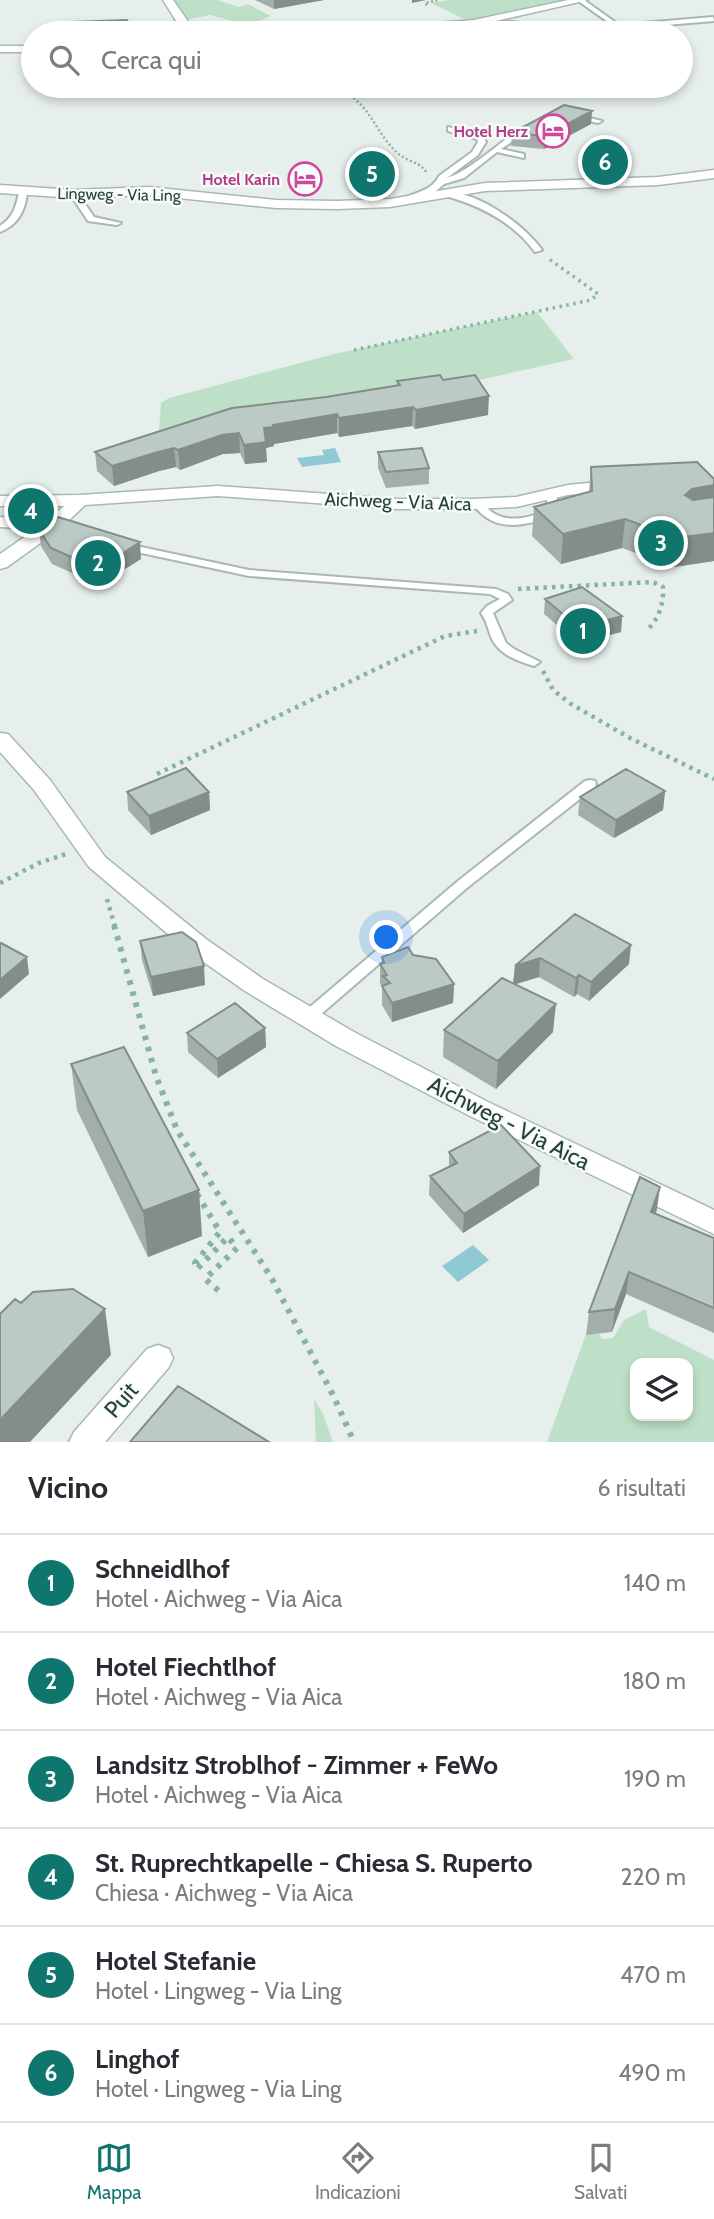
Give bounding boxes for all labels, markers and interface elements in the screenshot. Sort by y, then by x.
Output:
search box [21,21,693,98]
icon: search [45,41,83,79]
text: Cerca qui [101,44,202,76]
hotel icon: Hotel Herz [534,112,572,150]
place label: Hotel Herz [453,122,528,141]
pin: 6 [582,136,628,188]
pin: 5 [349,148,395,200]
hotel icon: Hotel Karin [286,160,324,198]
place label: Hotel Karin [202,170,280,189]
street label: Lingweg - Via Ling [57,184,182,205]
pin: 4 [8,485,54,537]
street label: Aichweg - Via Aica [324,487,472,516]
pin: 3 [638,517,684,569]
pin: 2 [75,537,121,589]
pin: 1 [560,605,606,657]
your location [369,920,403,954]
street label: Aichweg - Via Aica [423,1070,595,1176]
map controls [630,1358,693,1421]
button: layers [630,1358,693,1421]
street label: Puit [98,1376,144,1423]
text: Vicino [28,1469,108,1506]
text: 6 risultati [598,1474,686,1502]
text: Schneidlhof [95,1553,230,1585]
text: 1 [47,1569,55,1597]
text: 140 m [624,1569,686,1597]
text: Hotel · Aichweg - Via Aica [95,1585,342,1613]
text: Hotel Fiechtlhof [95,1651,276,1683]
text: 2 [45,1667,57,1695]
text: 180 m [623,1667,686,1695]
text: Hotel · Aichweg - Via Aica [95,1683,342,1711]
text: Landsitz Stroblhof - Zimmer + FeWo [95,1749,498,1781]
text: 3 [45,1765,57,1793]
text: 190 m [624,1765,686,1793]
text: Hotel · Aichweg - Via Aica [95,1781,342,1809]
text: St. Ruprechtkapelle - Chiesa S. Ruperto [95,1847,533,1879]
text: 4 [44,1863,58,1891]
text: 220 m [620,1863,686,1891]
text: Chiesa · Aichweg - Via Aica [95,1879,353,1907]
text: Hotel Stefanie [95,1945,256,1977]
text: 5 [45,1961,57,1989]
text: 470 m [620,1961,686,1989]
text: Hotel · Lingweg - Via Ling [95,1977,342,2005]
text: Linghof [95,2043,179,2075]
text: 6 [45,2059,57,2087]
text: 490 m [618,2059,686,2087]
text: Hotel · Lingweg - Via Ling [95,2075,342,2103]
tab: Mappa [87,2139,141,2204]
tab: Indicazioni [315,2139,401,2204]
tab: Salvati [574,2139,627,2204]

